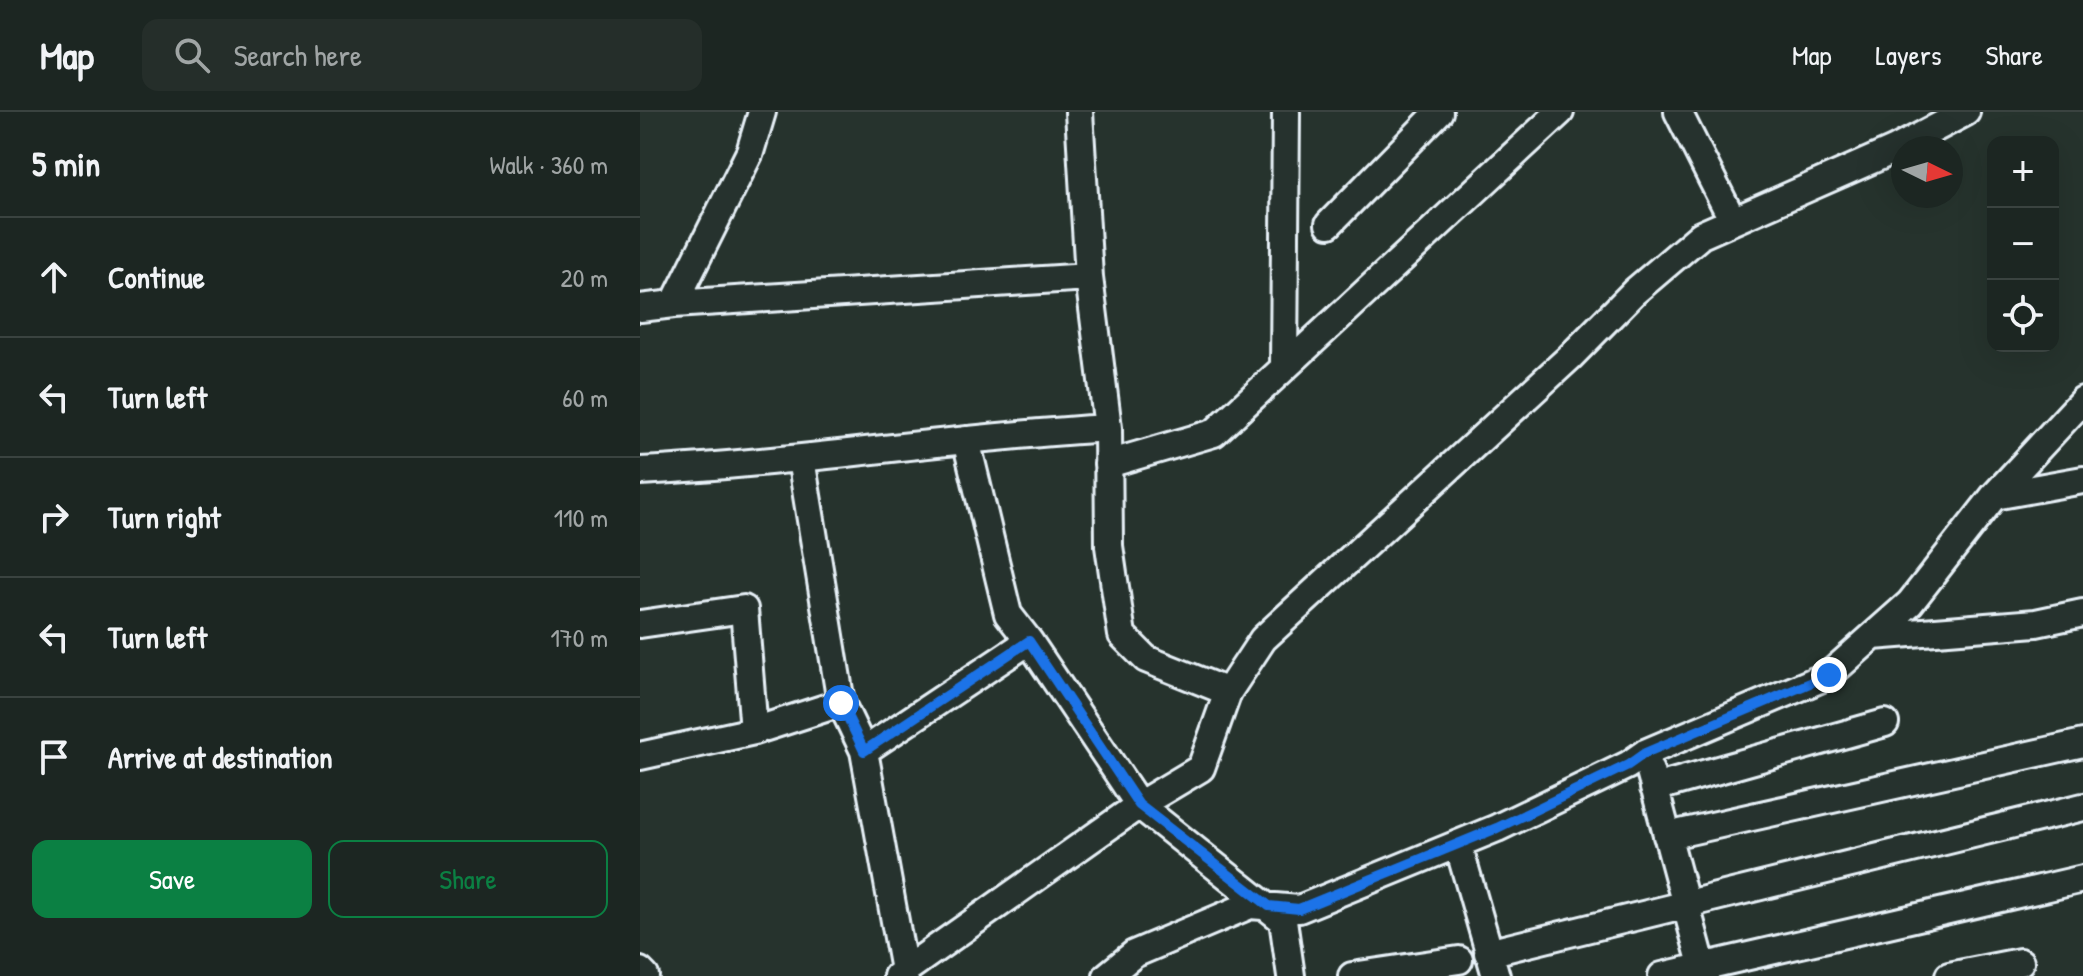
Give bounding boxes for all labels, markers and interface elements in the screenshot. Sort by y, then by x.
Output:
search box [142,19,702,91]
text: Map [40,29,94,81]
icon: search [170,33,214,77]
text: Search here [234,35,362,75]
text: Map [1792,36,1832,74]
text: Layers [1876,36,1941,74]
text: Share [1985,36,2043,74]
north arrow [1891,136,1963,208]
map controls [1987,136,2059,352]
button: + [1987,136,2059,208]
text: 5 min [32,141,100,187]
text: Walk · 360 m [490,147,608,182]
button: − [1987,208,2059,280]
icon: ahead [32,255,76,299]
text: Continue [108,257,205,297]
text: 20 m [561,260,608,295]
button: locate [1987,280,2059,352]
icon: left [32,375,76,419]
text: Turn left [108,377,207,417]
text: 60 m [562,380,608,415]
icon: right [32,495,76,539]
text: Turn right [108,497,221,537]
text: 110 m [554,500,608,535]
icon: left [32,615,76,659]
text: Turn left [108,617,207,657]
text: 170 m [550,620,608,655]
route end [1811,657,1847,693]
route start [823,685,859,721]
icon: arrive [32,735,76,779]
text: Arrive at destination [108,737,333,777]
button: Save [32,840,312,918]
button: Share [328,840,608,918]

